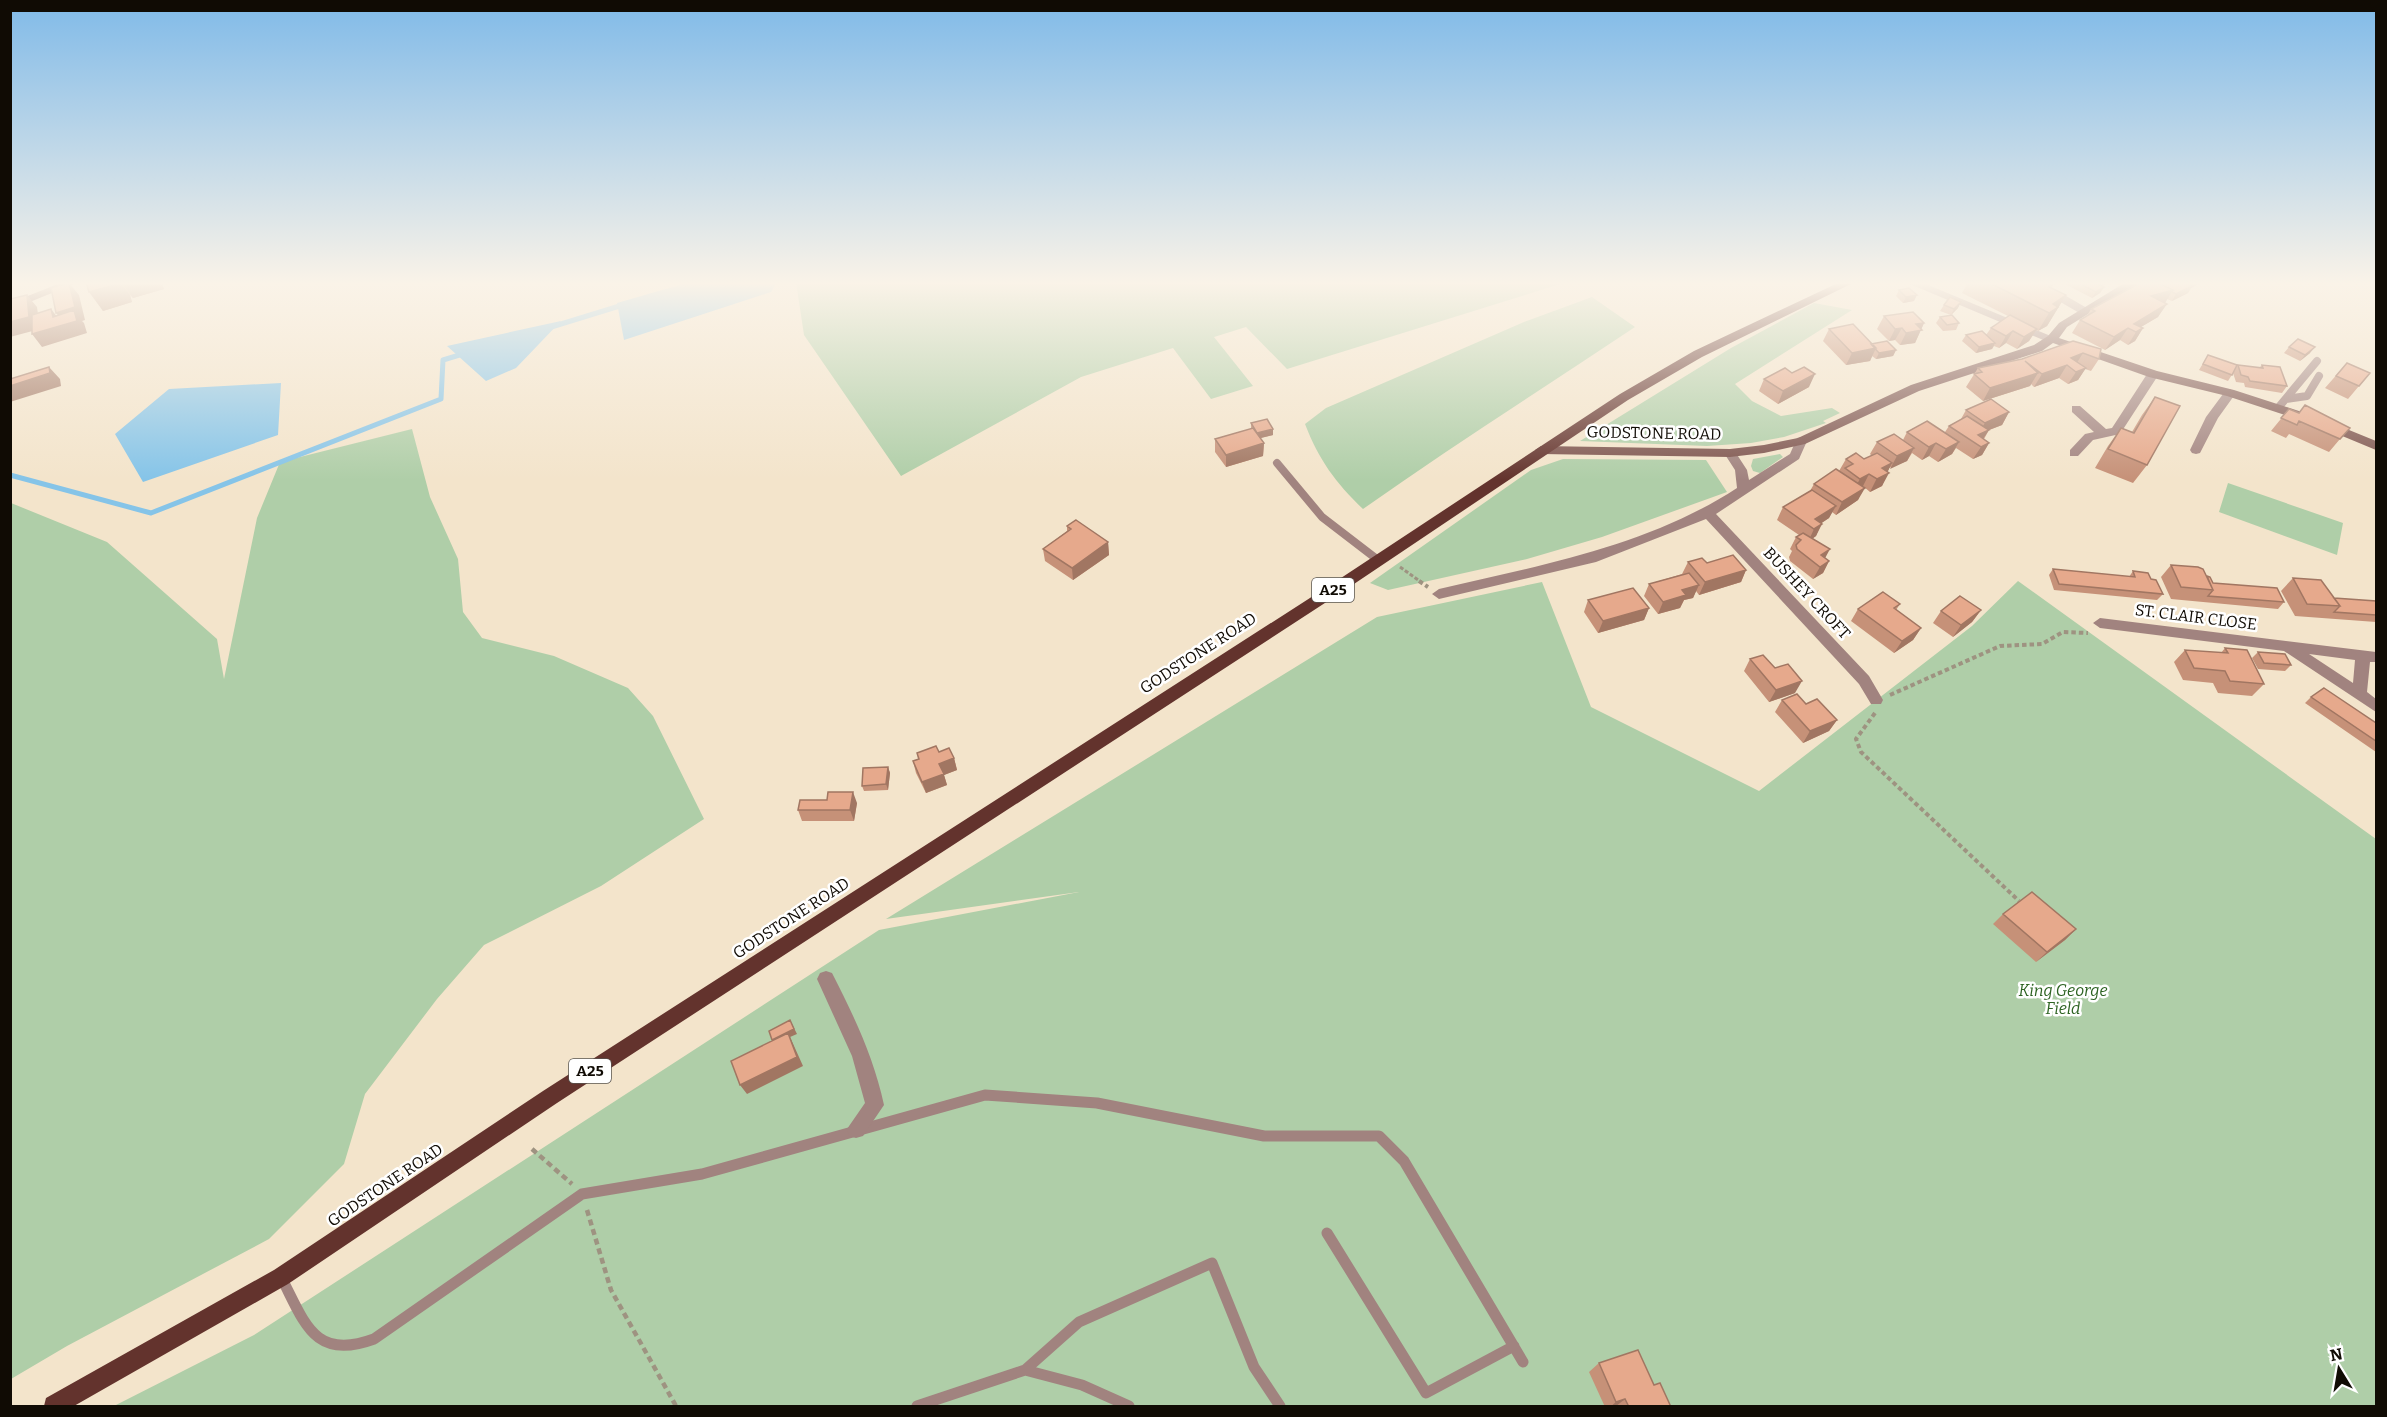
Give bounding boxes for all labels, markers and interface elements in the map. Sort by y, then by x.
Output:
street label: GODSTONE ROAD [1586,422,1722,444]
street label: BUSHEY CROFT [1760,543,1854,643]
road number: A25 [1312,578,1354,602]
street label: ST. CLAIR CLOSE [2134,600,2258,634]
street label: GODSTONE ROAD [1136,608,1260,698]
street label: GODSTONE ROAD [729,873,853,963]
park label: King George Field [2019,981,2107,1018]
road number: A25 [569,1059,611,1083]
street label: GODSTONE ROAD [324,1139,446,1231]
north arrow [2309,1339,2369,1399]
text: N [2328,1344,2344,1365]

